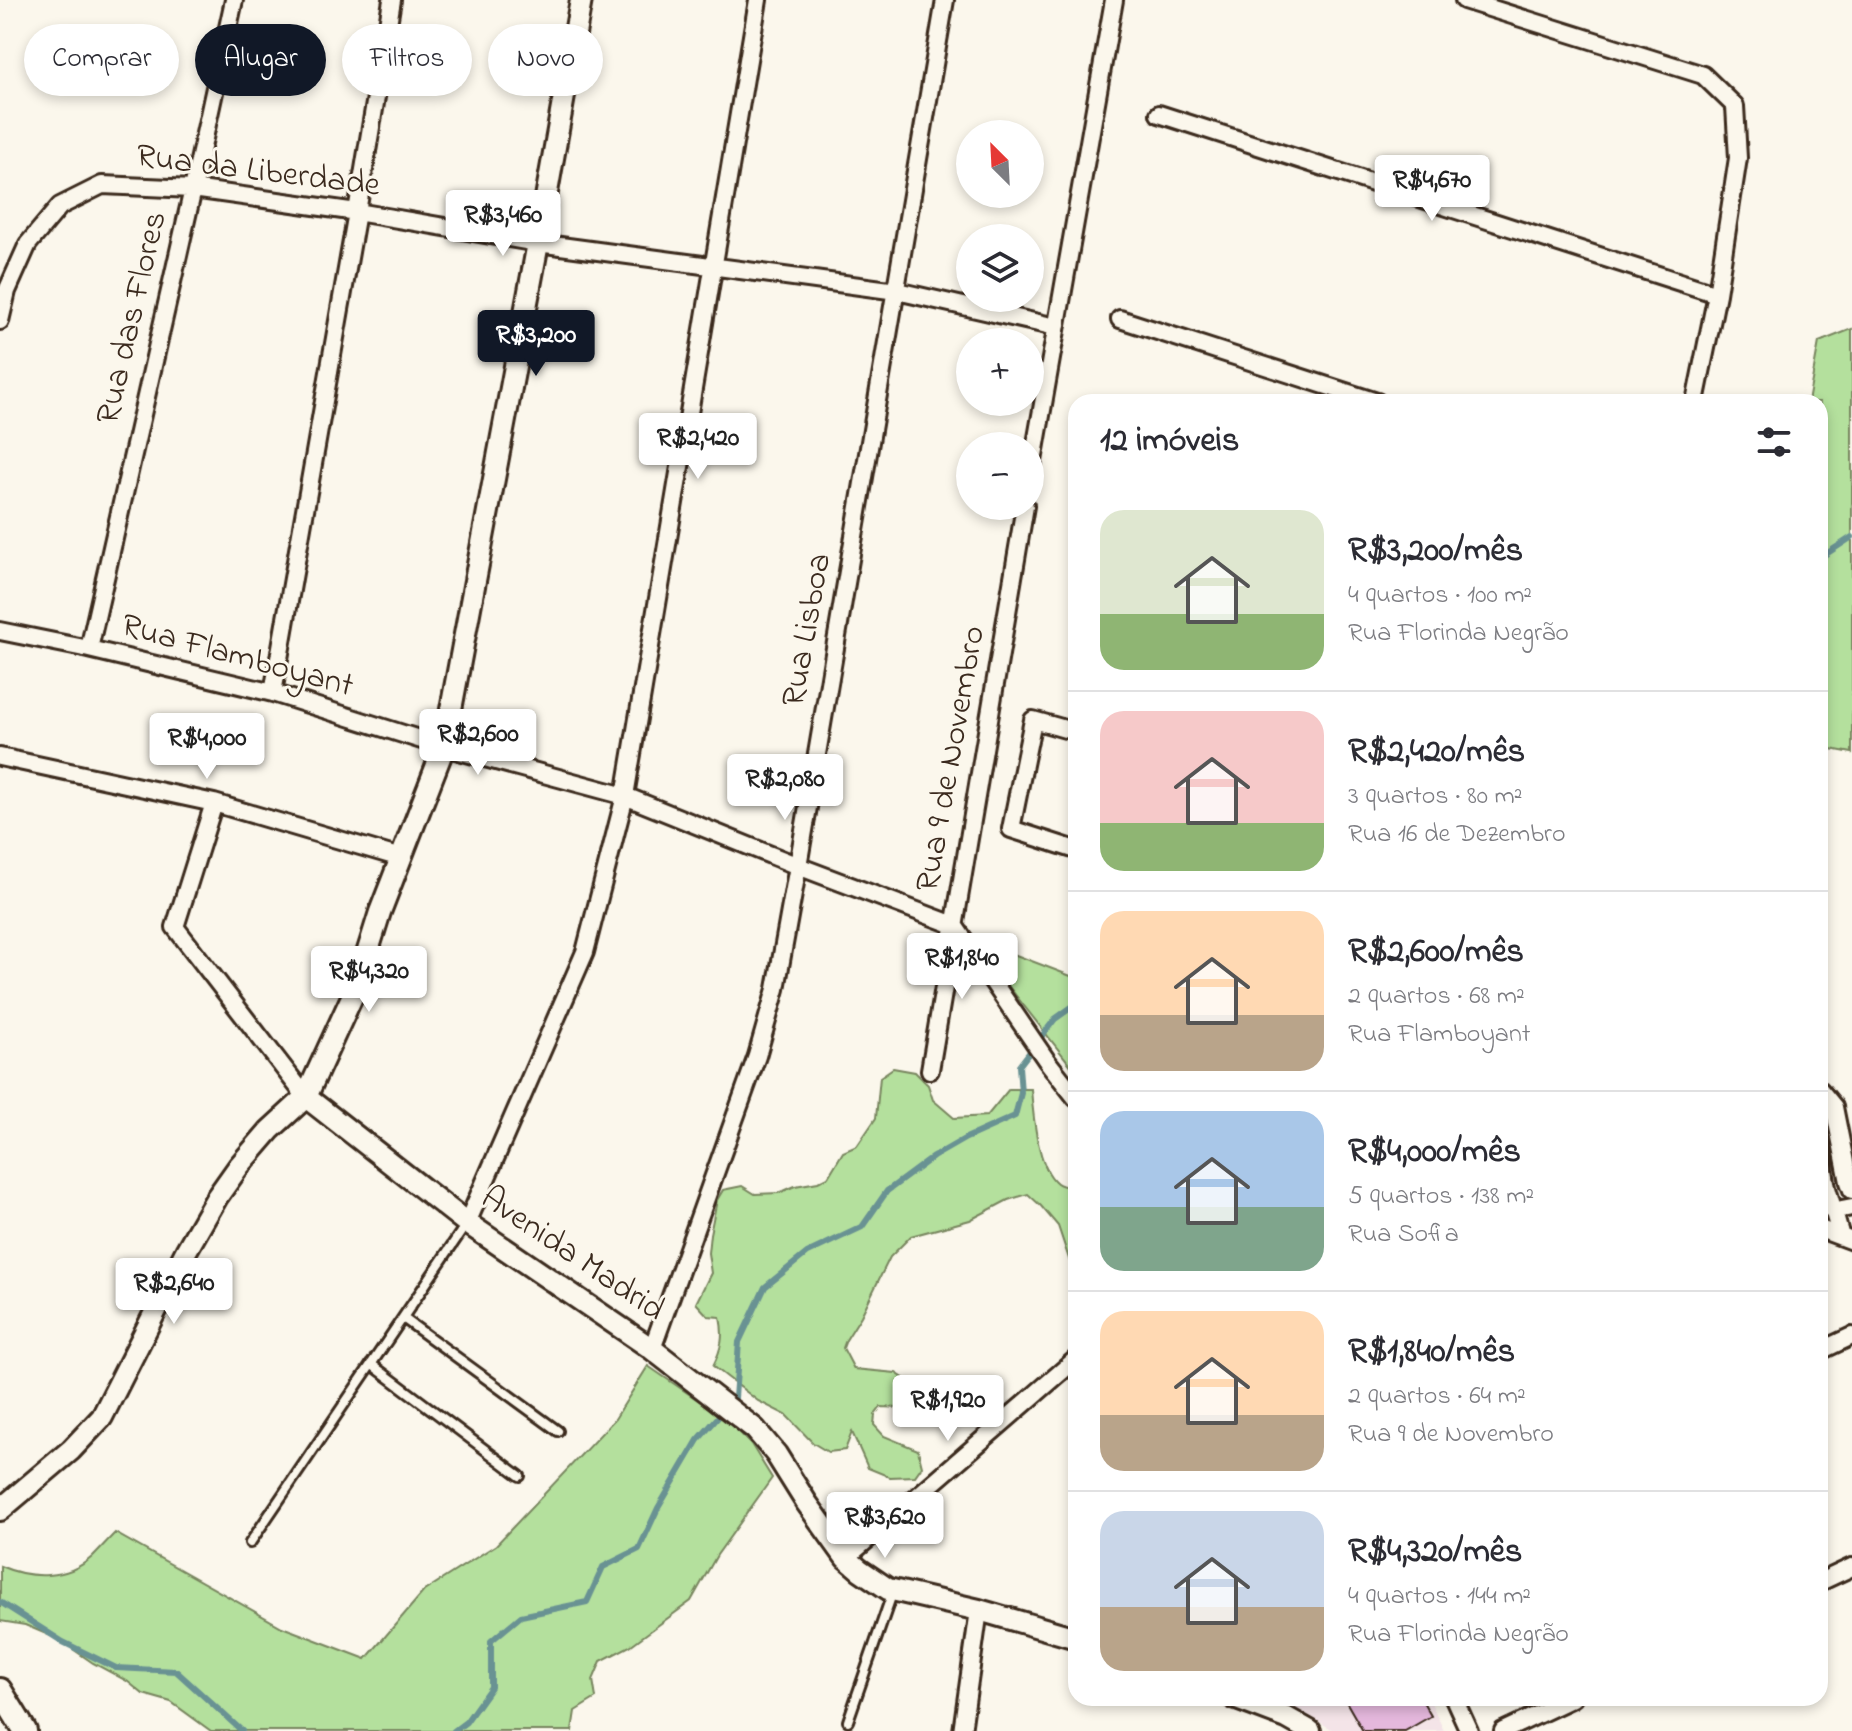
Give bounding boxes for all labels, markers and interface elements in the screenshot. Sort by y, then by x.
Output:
chip: Comprar [24,24,179,96]
chip: Alugar [195,24,326,96]
chip: Filtros [342,24,472,96]
chip: Novo [488,24,603,96]
north arrow [956,120,1044,208]
map controls [956,120,1044,520]
street label: Rua da Liberdade [133,132,383,212]
pin: R$4,670 [1358,155,1506,223]
text: R$4,670 [1393,162,1471,200]
pin: R$3,460 [429,190,577,258]
text: R$3,460 [464,197,542,235]
street label: Rua das Flores [84,207,182,429]
button: layers [956,224,1044,312]
pin: R$3,200 [462,310,610,378]
text: R$3,200 [496,317,576,355]
button: + [956,328,1044,416]
pin: R$2,420 [624,413,772,481]
text: 12 imóveis [1100,417,1239,467]
text: R$2,420 [657,420,739,458]
icon: filters [1752,420,1796,464]
button: − [956,432,1044,520]
text: R$3,200/mês [1348,527,1523,577]
icon: home [1164,542,1260,638]
street label: Rua Lisboa [770,549,846,711]
text: 4 quartos · 100 m² [1348,577,1532,615]
street label: Rua Flamboyant [115,602,359,712]
text: Rua Florinda Negrão [1348,615,1569,653]
street label: Rua 9 de Novembro [904,622,1000,896]
pin: R$2,600 [404,709,552,777]
pin: R$4,000 [133,713,281,781]
text: R$2,600 [437,716,519,754]
text: R$4,000 [168,720,247,758]
text: R$2,420/mês [1348,728,1525,778]
icon: home [1164,743,1260,839]
pin: R$2,080 [711,754,859,822]
text: R$2,080 [745,761,825,799]
text: 3 quartos · 80 m² [1348,778,1522,816]
text: Rua 16 de Dezembro [1348,816,1565,854]
text: R$2,600/mês [1348,928,1524,978]
pin: R$1,840 [888,933,1036,1001]
text: R$1,840 [925,940,999,978]
icon: home [1164,943,1260,1039]
pin: R$4,320 [295,946,443,1014]
text: R$4,320 [329,953,409,991]
text: 2 quartos · 68 m² [1348,978,1525,1016]
text: Rua Flamboyant [1348,1016,1530,1054]
text: R$4,000/mês [1348,1128,1521,1178]
icon: home [1164,1143,1260,1239]
street label: Avenida Madrid [470,1175,674,1335]
text: 5 quartos · 138 m² [1348,1178,1534,1216]
text: Rua Sofia [1348,1216,1459,1254]
pin: R$2,640 [100,1258,248,1326]
text: R$2,640 [134,1265,214,1303]
text: R$1,840/mês [1348,1328,1515,1378]
icon: home [1164,1343,1260,1439]
pin: R$1,920 [874,1375,1022,1443]
text: 2 quartos · 64 m² [1348,1378,1526,1416]
text: R$1,920 [911,1382,985,1420]
text: Rua 9 de Novembro [1348,1416,1554,1454]
pin: R$3,620 [811,1492,959,1560]
text: R$3,620 [845,1499,925,1537]
text: R$4,320/mês [1348,1528,1522,1578]
icon: home [1164,1543,1260,1639]
text: 4 quartos · 144 m² [1348,1578,1531,1616]
text: Rua Florinda Negrão [1348,1616,1569,1654]

